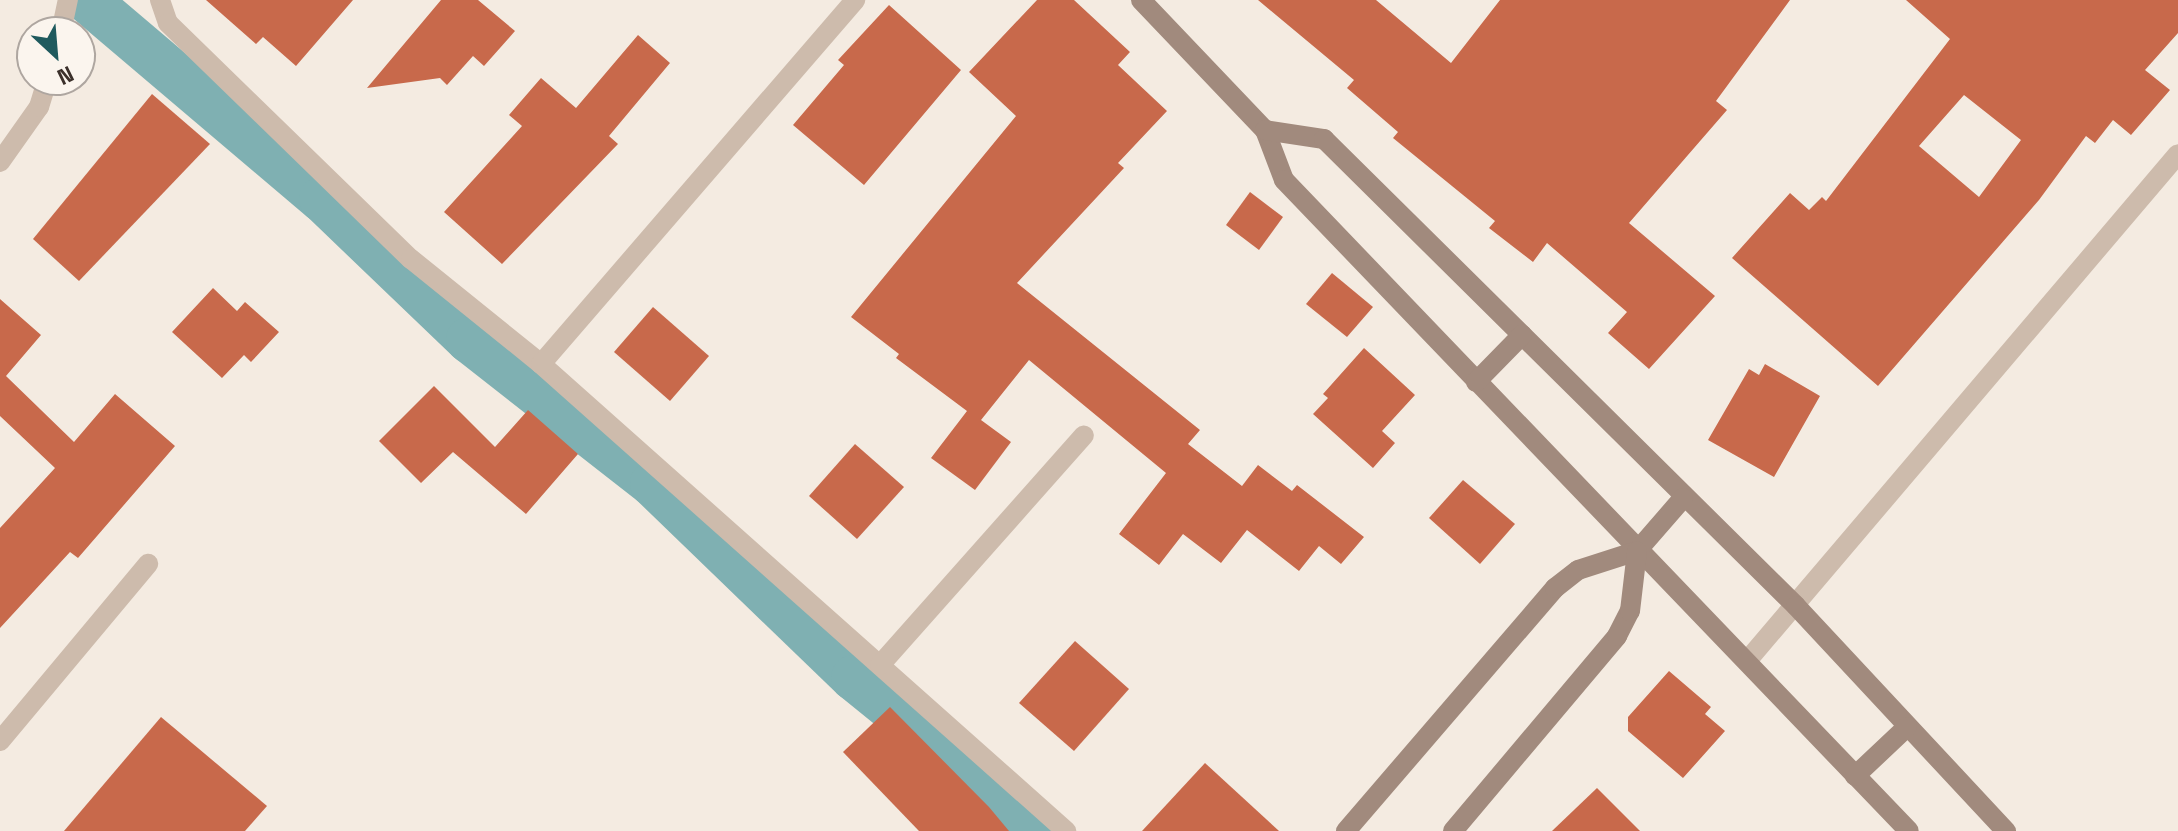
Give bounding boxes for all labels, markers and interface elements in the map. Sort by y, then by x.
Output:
north arrow [16,16,96,96]
text: N [53,60,78,92]

